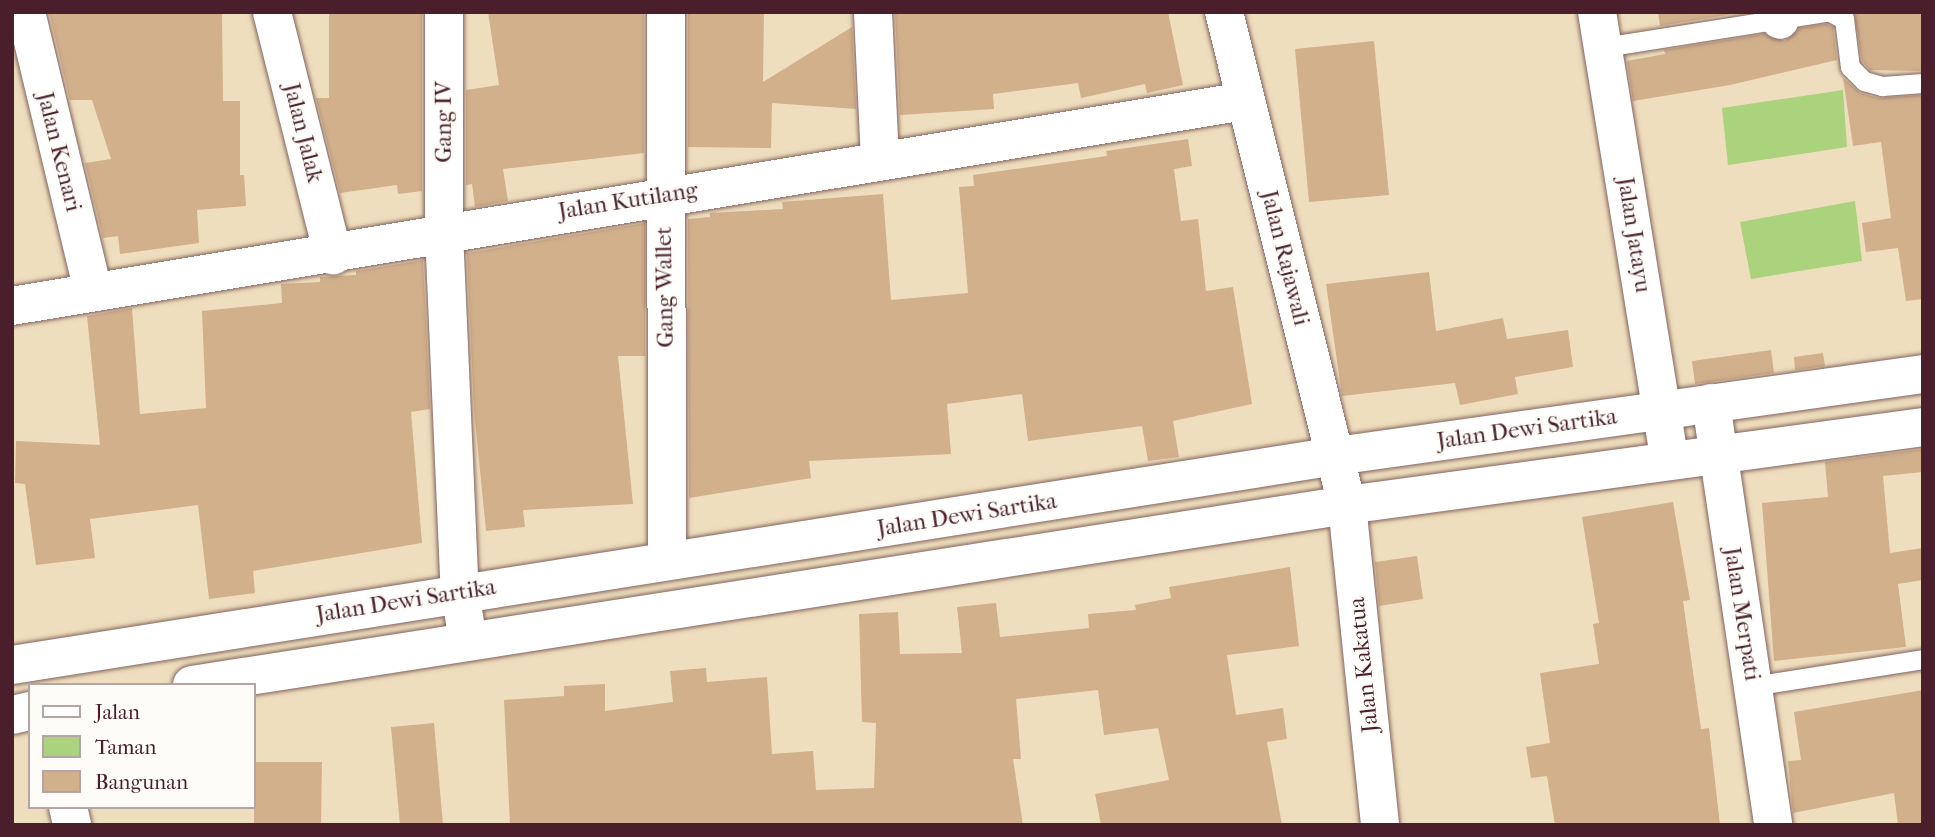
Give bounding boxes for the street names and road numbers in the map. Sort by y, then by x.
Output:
street label: Jalan Jalak [277,80,329,186]
street label: Gang IV [430,81,458,163]
street label: Jalan Kenari [31,89,87,215]
street label: Jalan Jatayu [1611,175,1657,295]
street label: Jalan Kutilang [556,176,700,226]
street label: Jalan Rajawali [1255,187,1315,329]
street label: Gang Wallet [650,226,680,348]
street label: Jalan Dewi Sartika [1435,403,1619,455]
street label: Jalan Dewi Sartika [875,487,1059,543]
street label: Jalan Merpati [1718,545,1766,683]
street label: Jalan Dewi Sartika [314,573,498,629]
street label: Jalan Kakatua [1343,596,1385,734]

